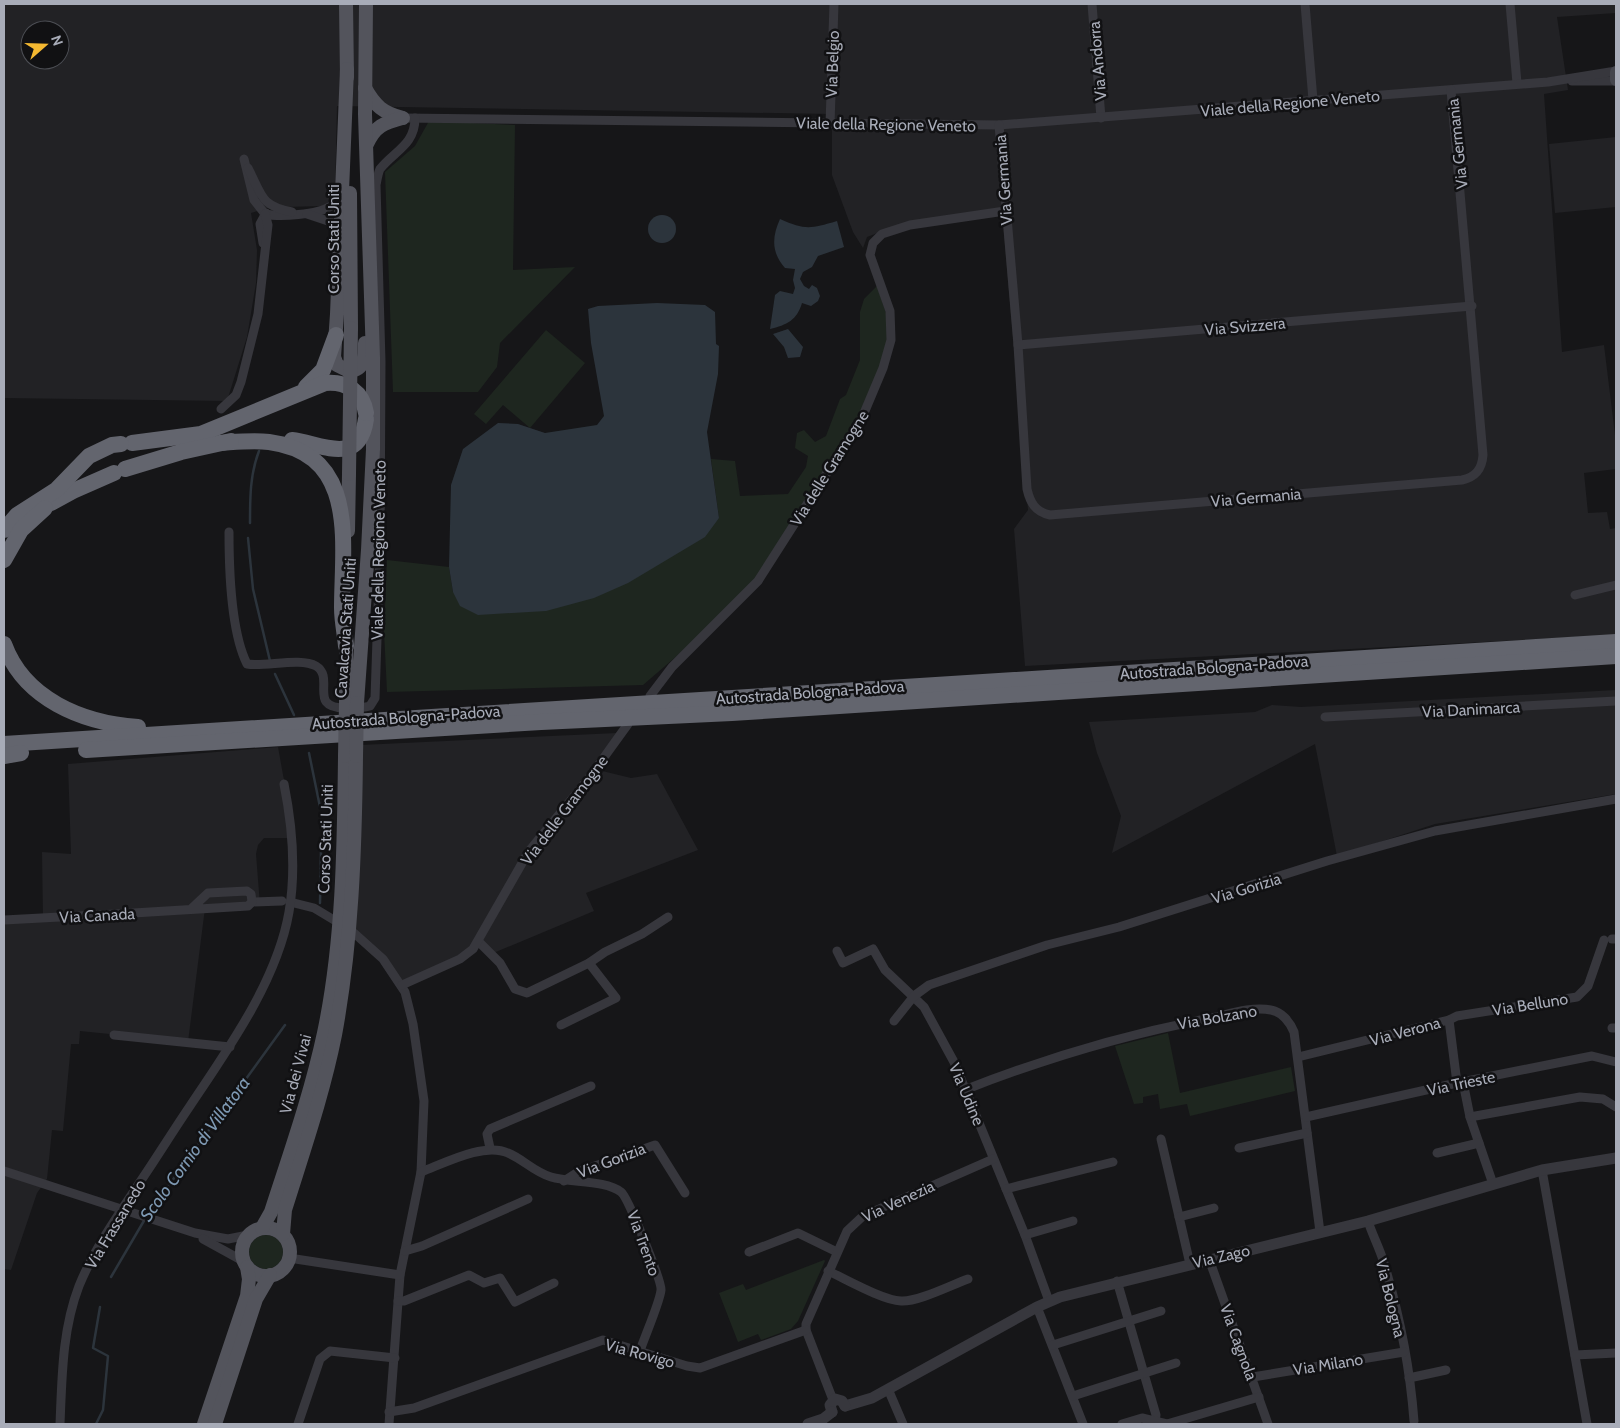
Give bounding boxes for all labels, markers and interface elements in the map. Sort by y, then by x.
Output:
north arrow [20,20,70,70]
street label: Via Andorra [1085,20,1110,101]
street label: Via Belgio [822,30,843,98]
text: N [47,33,67,48]
street label: Viale della Regione Veneto [1200,86,1381,121]
street label: Via Germania [1443,98,1472,190]
street label: Viale della Regione Veneto [796,113,976,136]
street label: Via Germania [991,134,1016,226]
street label: Corso Stati Uniti [324,184,343,294]
street label: Via Svizzera [1204,313,1287,340]
street label: Via delle Gramogne [786,407,873,530]
street label: Viale della Regione Veneto [367,460,390,640]
street label: Via Germania [1210,484,1302,511]
street label: Cavalcavia Stati Uniti [331,557,360,699]
street label: Autostrada Bologna-Padova [1119,651,1309,684]
street label: Autostrada Bologna-Padova [715,676,905,709]
street label: Via Danimarca [1422,697,1521,722]
street label: Autostrada Bologna-Padova [311,701,501,734]
street label: Via delle Gramogne [517,752,612,869]
street label: Corso Stati Uniti [314,784,337,894]
street label: Via Gorizia [1209,869,1283,908]
street label: Via Canada [59,904,136,927]
street label: Via Belluno [1491,989,1570,1020]
street label: Via Bolzano [1176,1001,1258,1034]
street label: Via Verona [1368,1013,1443,1050]
street label: Via dei Vivai [276,1032,315,1116]
street label: Via Udine [945,1060,988,1128]
street label: Via Trieste [1425,1067,1497,1100]
water label: Scolo Cornio di Villatora [135,1072,255,1226]
street label: Via Gorizia [574,1139,648,1182]
street label: Via Frassanedo [81,1176,150,1273]
street label: Via Venezia [859,1176,938,1227]
street label: Via Trento [623,1208,664,1279]
street label: Via Zago [1191,1241,1252,1272]
street label: Via Bologna [1372,1257,1410,1340]
street label: Via Cagnola [1216,1301,1261,1383]
street label: Via Rovigo [603,1335,677,1372]
street label: Via Milano [1292,1350,1365,1379]

